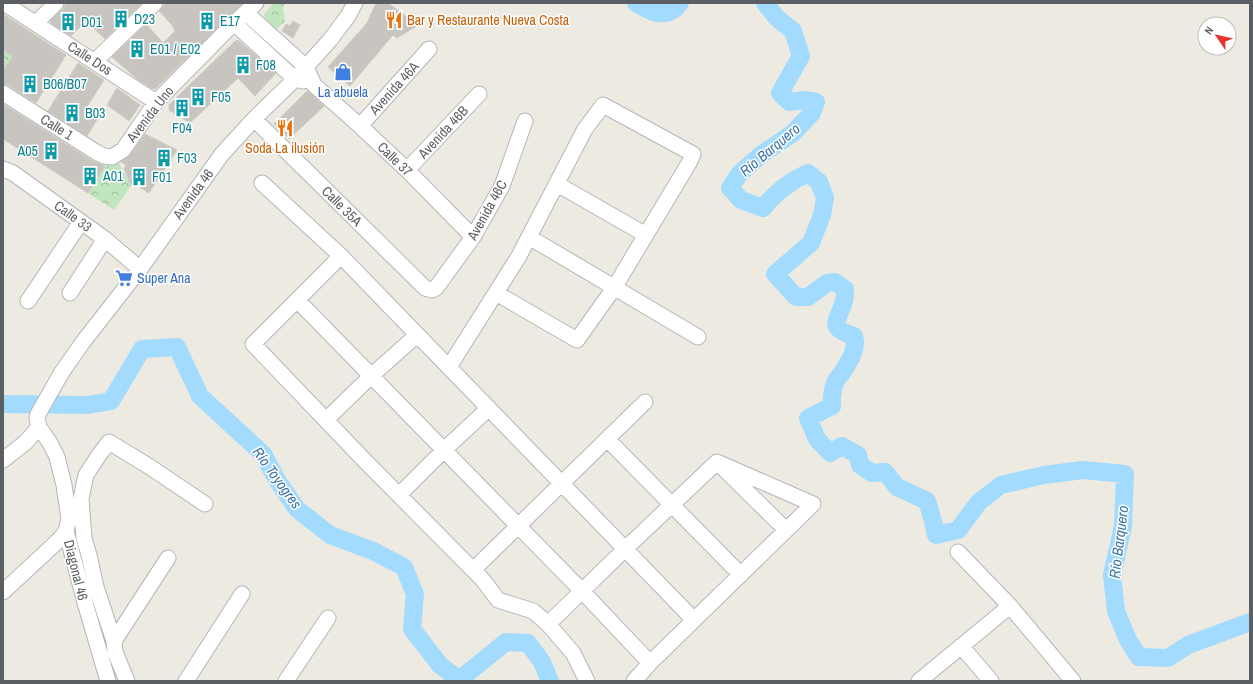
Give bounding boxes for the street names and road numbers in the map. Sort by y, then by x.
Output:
street label: Calle Dos [64,37,116,79]
street label: Avenida 46A [365,57,423,119]
street label: Avenida Uno [122,82,177,146]
street label: Avenida 46B [413,102,472,163]
street label: Calle 1 [37,110,77,144]
street label: Calle 37 [374,138,416,180]
street label: Avenida 46 [168,165,217,224]
street label: Avenida 46C [463,177,511,244]
street label: Calle 35A [318,182,366,230]
street label: Calle 33 [51,196,95,236]
street label: Diagonal 46 [60,538,92,602]

